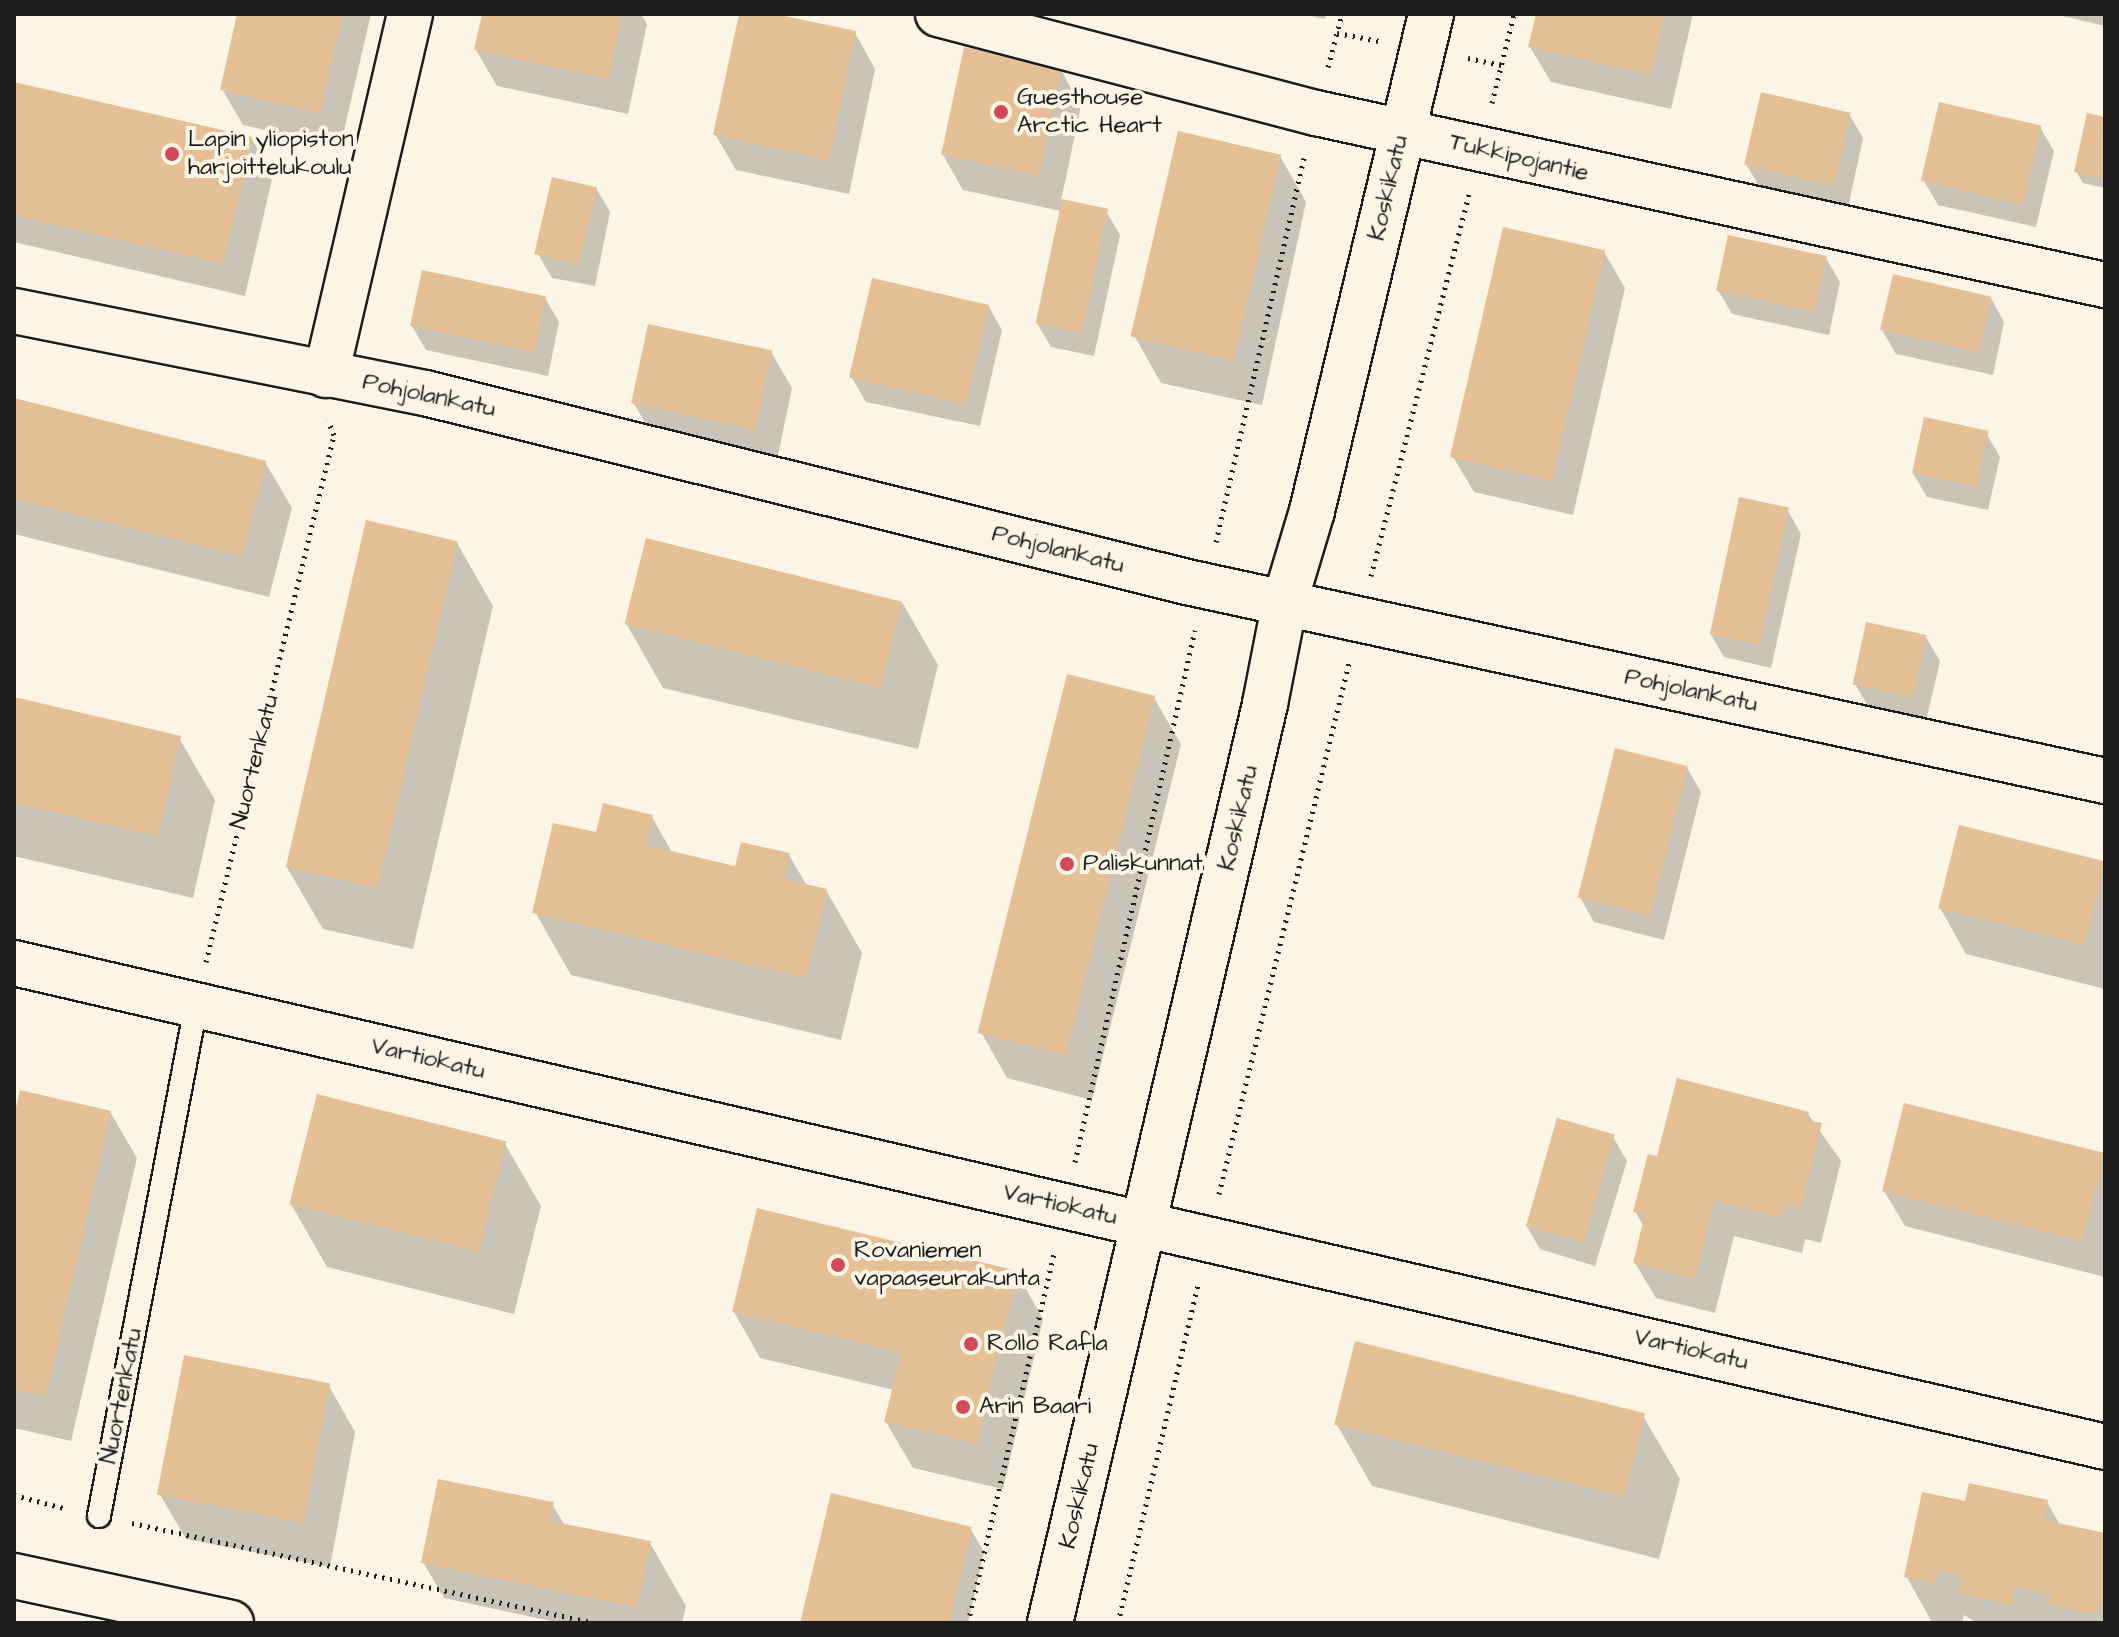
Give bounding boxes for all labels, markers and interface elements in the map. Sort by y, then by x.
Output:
place label: Guesthouse Arctic Heart [1017,84,1162,140]
marker: Guesthouse Arctic Heart [992,103,1010,121]
place label: Lapin yliopiston harjoittelukoulu [188,126,354,182]
street label: Tukkipojantie [1447,128,1591,188]
street label: Koskikatu [1363,132,1415,244]
marker: Lapin yliopiston harjoittelukoulu [163,145,181,163]
street label: Pohjolankatu [360,368,498,424]
street label: Pohjolankatu [989,520,1127,580]
street label: Pohjolankatu [1622,663,1760,719]
street label: Nuortenkatu [224,692,286,832]
street label: Koskikatu [1213,762,1265,874]
place label: Paliskunnat [1083,850,1203,878]
marker: Paliskunnat [1058,855,1076,873]
street label: Vartiokatu [368,1032,488,1086]
street label: Vartiokatu [1000,1178,1120,1232]
place label: Rovaniemen vapaaseurakunta [854,1237,1040,1293]
marker: Rovaniemen vapaaseurakunta [829,1256,847,1274]
street label: Vartiokatu [1631,1323,1751,1377]
street label: Nuortenkatu [95,1326,149,1466]
place label: Rollo Rafla [987,1330,1108,1358]
marker: Rollo Rafla [962,1335,980,1353]
place label: Arin Baari [979,1393,1091,1421]
marker: Arin Baari [954,1398,972,1416]
street label: Koskikatu [1054,1440,1106,1552]

